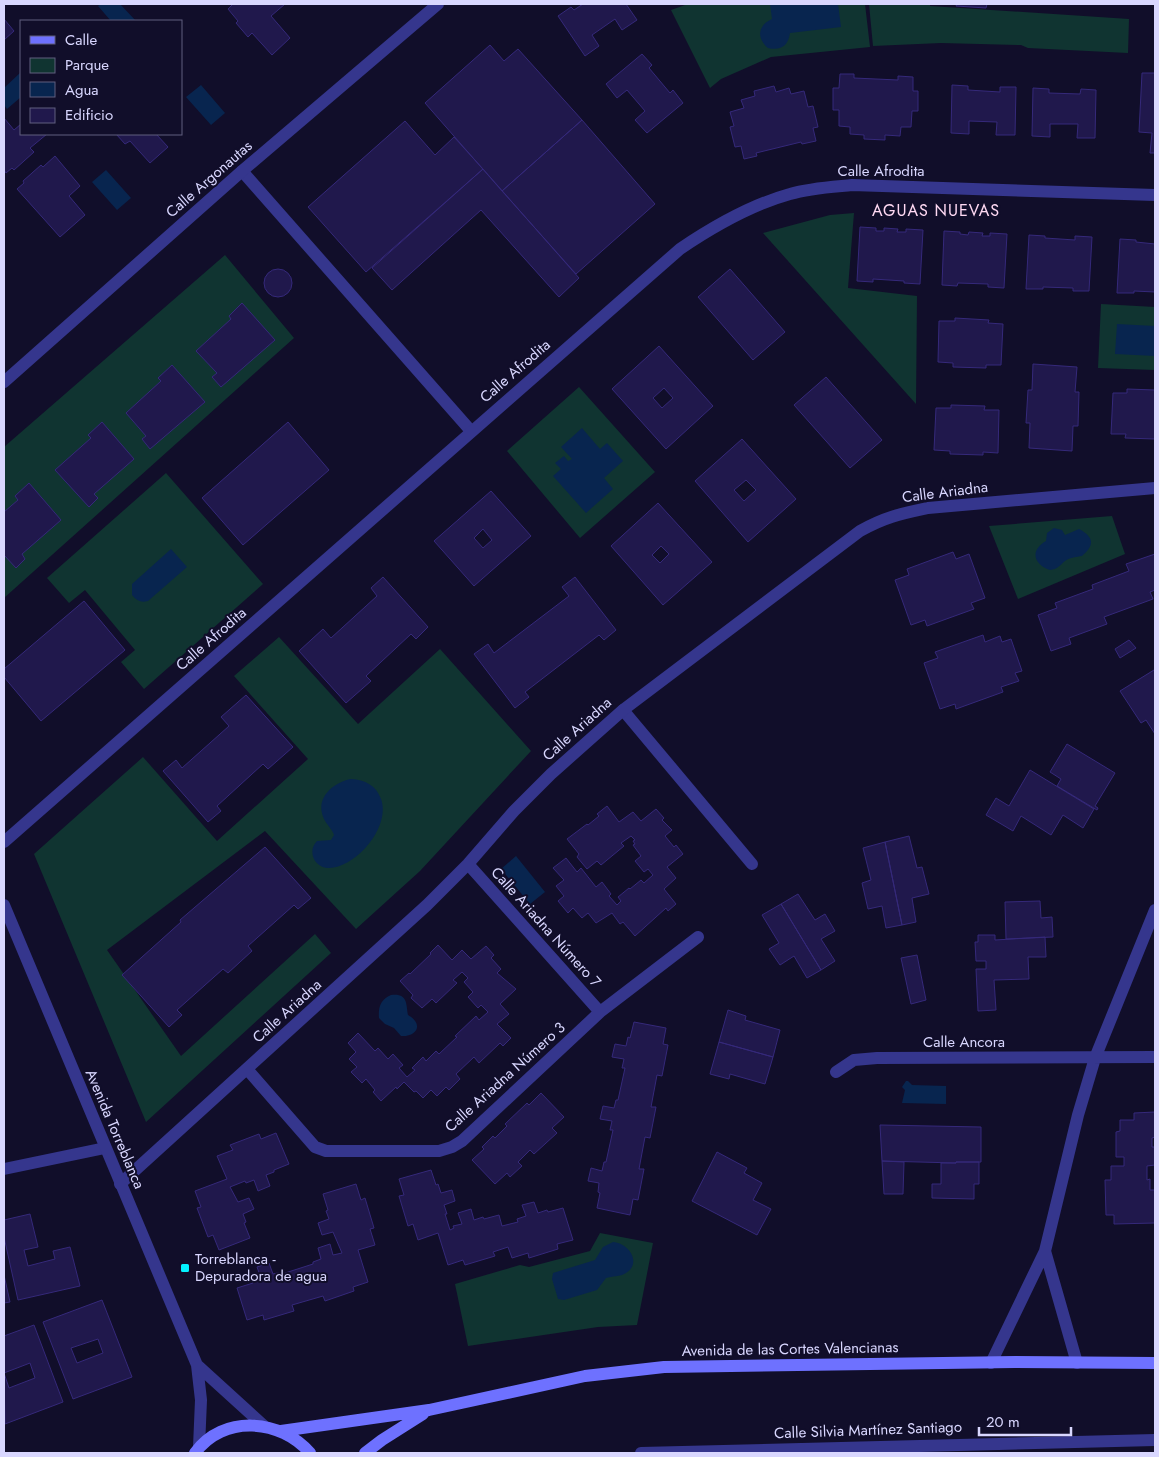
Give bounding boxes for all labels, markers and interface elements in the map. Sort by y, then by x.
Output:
legend [20,20,182,135]
text: Calle [65,29,97,51]
text: Parque [65,54,109,76]
text: Agua [65,79,99,101]
text: Edificio [65,104,113,126]
street label: Calle Argonautas [161,135,257,223]
street label: Calle Afrodita [837,160,925,182]
district label: AGUAS NUEVAS [872,199,1000,222]
street label: Calle Afrodita [475,334,555,408]
street label: Calle Ariadna [901,476,989,508]
street label: Calle Afrodita [171,602,251,676]
street label: Calle Ariadna [538,692,616,766]
street label: Calle Ariadna Número 7 [486,862,606,992]
street label: Calle Ariadna [248,974,326,1048]
street label: Calle Ariadna Número 3 [440,1017,570,1137]
street label: Calle Ancora [923,1031,1005,1053]
street label: Avenida Torreblanca [80,1066,150,1192]
place label: Torreblanca - Depuradora de agua [195,1248,327,1287]
marker: Torreblanca - Depuradora de agua [179,1262,191,1274]
street label: Avenida de las Cortes Valencianas [681,1336,899,1362]
scale bar [979,1404,1072,1436]
text: 20 m [986,1411,1020,1433]
street label: Calle Silvia Martínez Santiago [774,1416,962,1444]

